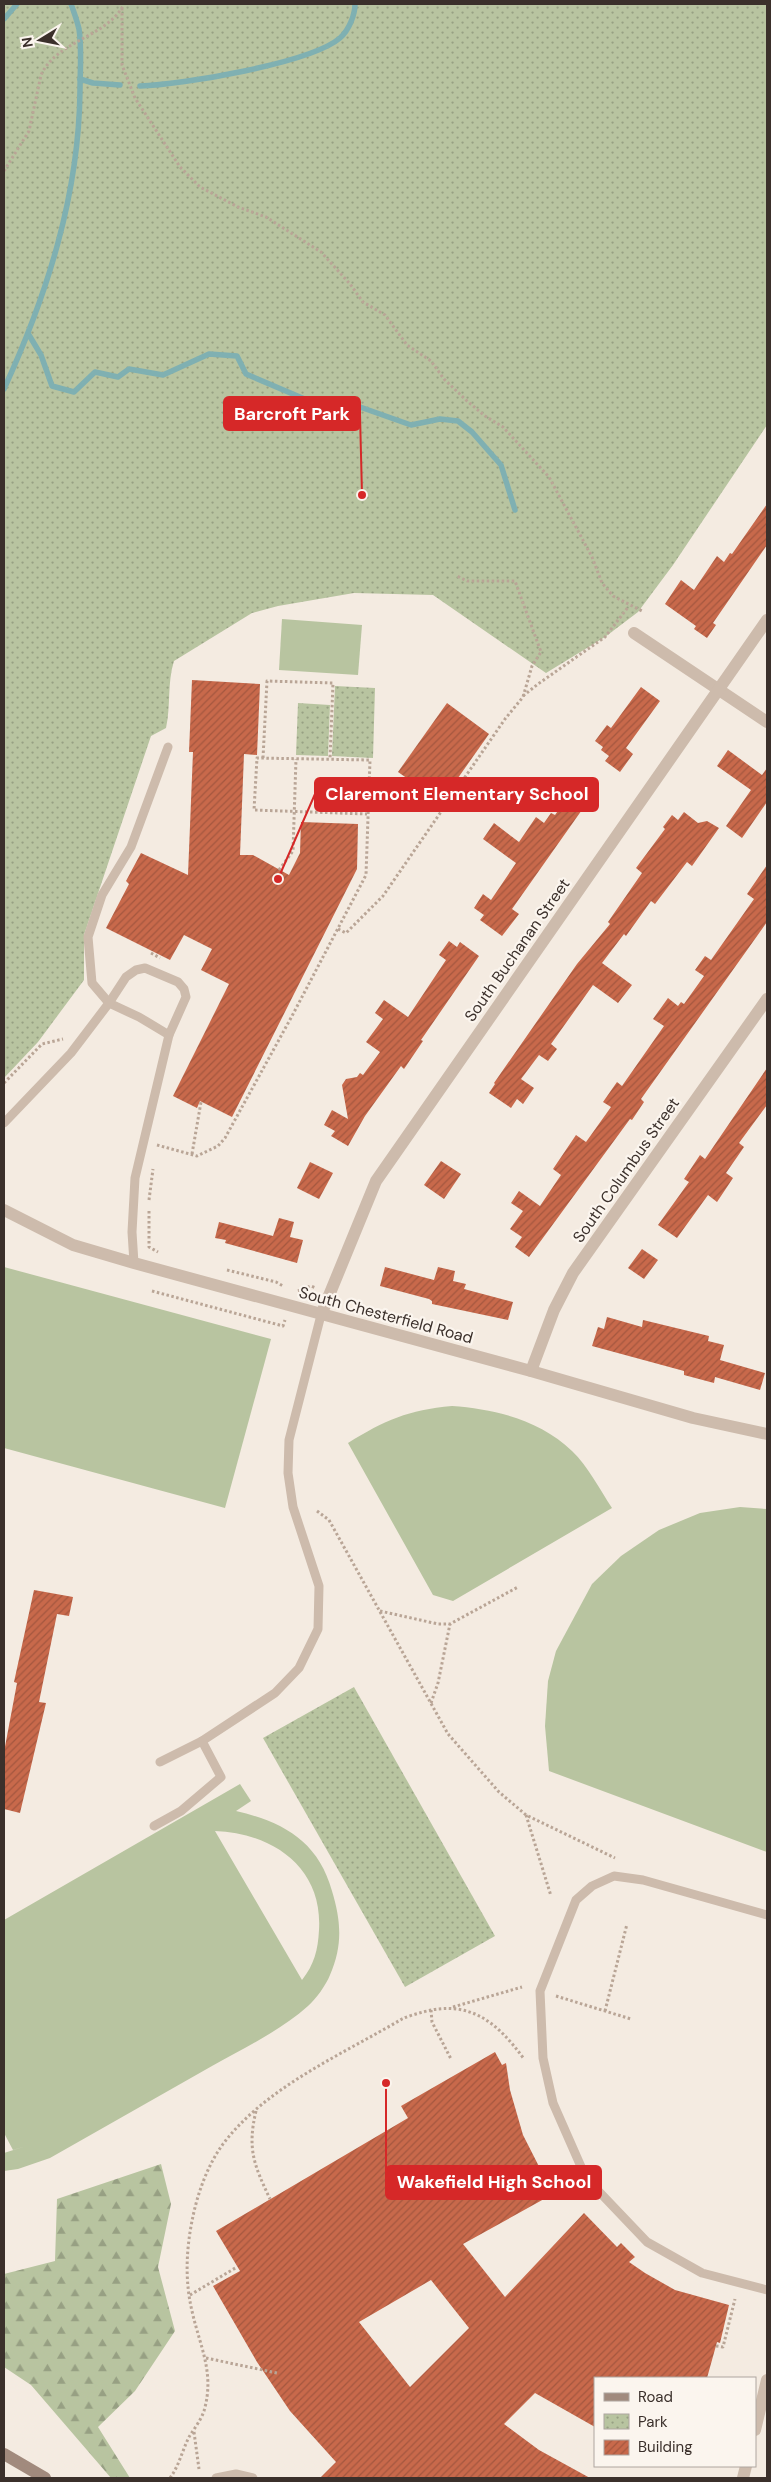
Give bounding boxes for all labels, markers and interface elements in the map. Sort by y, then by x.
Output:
north arrow [15,15,65,65]
text: N [17,36,37,49]
callout: Barcroft Park [224,397,360,430]
text: Barcroft Park [234,402,351,426]
callout: Claremont Elementary School [315,778,598,811]
text: Claremont Elementary School [325,782,589,806]
street label: South Buchanan Street [460,874,574,1026]
street label: South Columbus Street [568,1093,684,1247]
street label: South Chesterfield Road [297,1282,475,1348]
callout: Wakefield High School [386,2166,601,2199]
text: Wakefield High School [397,2170,591,2194]
legend [594,2377,756,2467]
text: Road [638,2387,673,2407]
text: Park [638,2412,668,2432]
text: Building [638,2437,693,2457]

